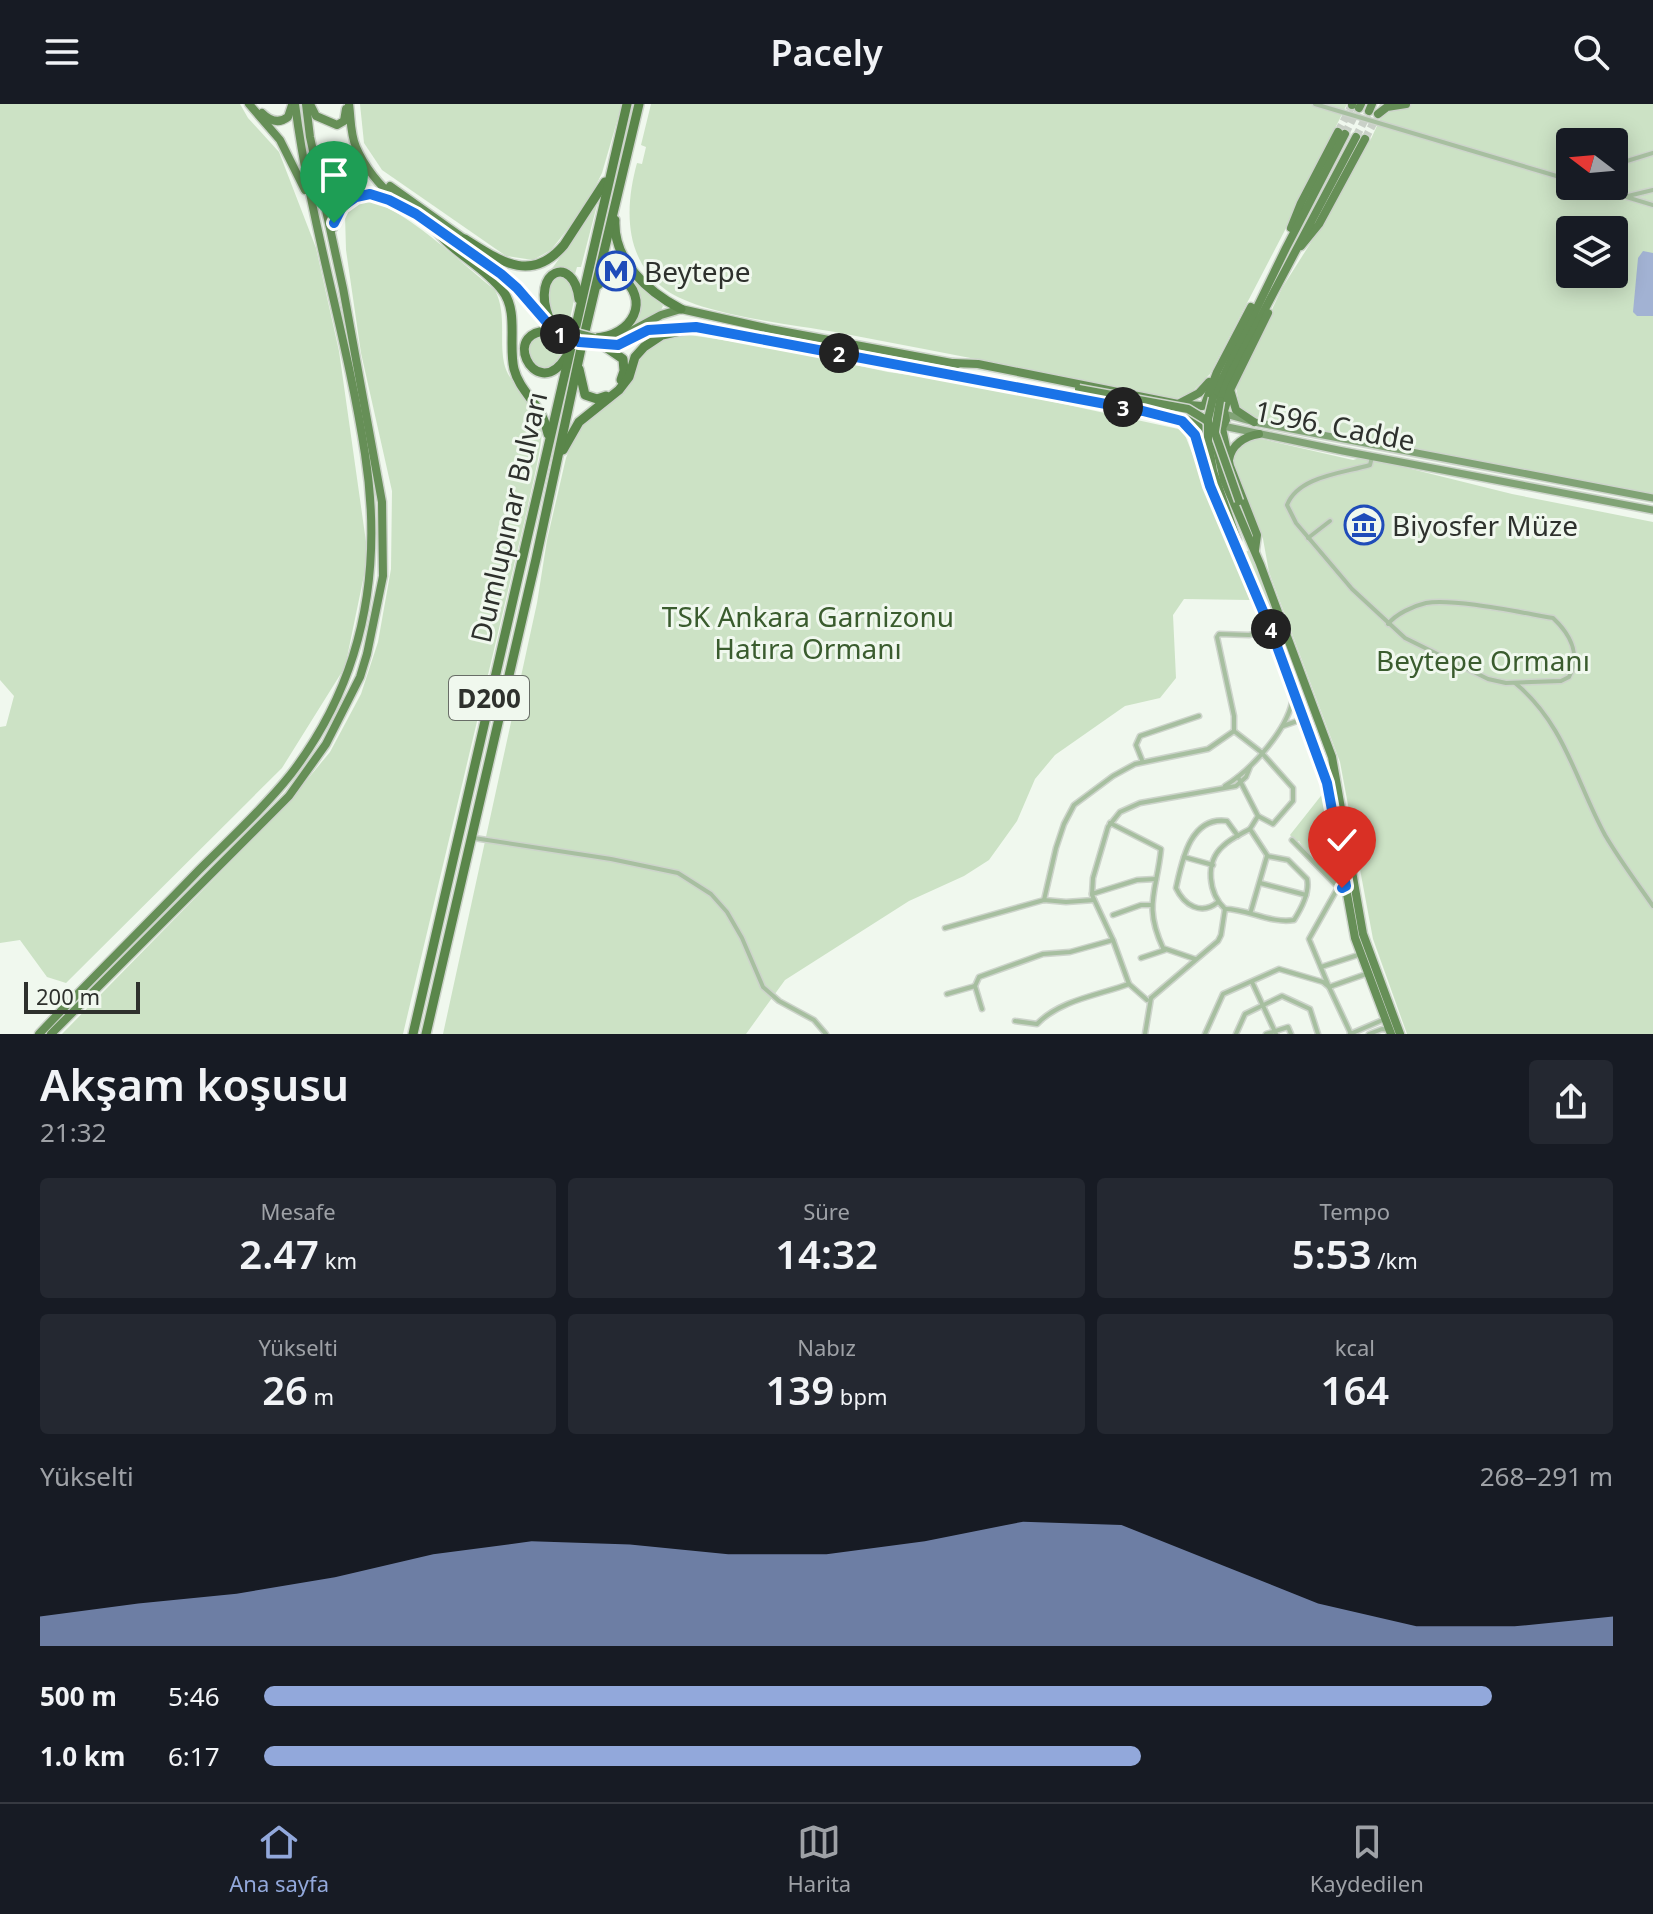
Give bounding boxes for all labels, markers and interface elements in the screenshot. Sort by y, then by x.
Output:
text: Pacely [770,28,883,77]
icon: menu [40,30,84,74]
icon: search [1569,30,1613,74]
north arrow [1556,128,1628,200]
map controls [1556,128,1628,288]
pin [300,141,368,223]
icon: arrive [312,153,356,197]
button: layers [1556,216,1628,288]
metro station icon: Beytepe [595,250,637,292]
place label: Beytepe [644,252,751,290]
pin: 1 [540,314,580,354]
text: 1 [554,319,566,349]
pin: 2 [819,333,859,373]
text: 2 [833,338,845,368]
pin: 3 [1103,387,1143,427]
street label: Dumlupınar Bulvarı [461,388,555,646]
street label: 1596. Cadde [1252,391,1418,459]
text: 3 [1117,392,1129,422]
museum icon: Biyosfer Müze [1343,504,1385,546]
place label: Biyosfer Müze [1392,506,1578,544]
park label: TSK Ankara Garnizonu Hatıra Ormanı [662,597,954,667]
pin: 4 [1251,609,1291,649]
text: 4 [1265,614,1277,644]
park label: Beytepe Ormanı [1376,641,1590,679]
road number: D200 [449,676,529,720]
pin [1308,806,1376,888]
icon: check [1320,818,1364,862]
scale bar [24,978,140,1014]
text: 200 m [36,981,100,1011]
text: Akşam koşusu [40,1054,349,1114]
button: share [1529,1060,1613,1144]
text: 21:32 [40,1114,106,1150]
text: Mesafe [261,1196,336,1226]
text: Süre [803,1196,850,1226]
text: Tempo [1320,1196,1390,1226]
text: 2.47 [239,1226,319,1281]
text: 14:32 [775,1226,878,1281]
text: 5:53 [1292,1226,1372,1281]
text: km [319,1245,357,1275]
text: /km [1372,1245,1418,1275]
text: Yükselti [258,1332,338,1362]
text: Nabız [797,1332,856,1362]
text: kcal [1335,1332,1375,1362]
text: 26 [262,1362,308,1417]
text: 139 [765,1362,834,1417]
text: 164 [1321,1362,1389,1417]
text: m [308,1381,334,1411]
text: bpm [834,1381,887,1411]
text: Yükselti [40,1458,134,1494]
text: 268–291 m [1480,1458,1613,1494]
text: 500 m [40,1678,117,1714]
text: 5:46 [168,1678,220,1714]
text: 1.0 km [40,1738,125,1774]
text: 6:17 [168,1738,220,1774]
tab: Ana sayfa [229,1820,329,1898]
tab: Harita [788,1820,851,1898]
tab: Kaydedilen [1310,1820,1424,1898]

